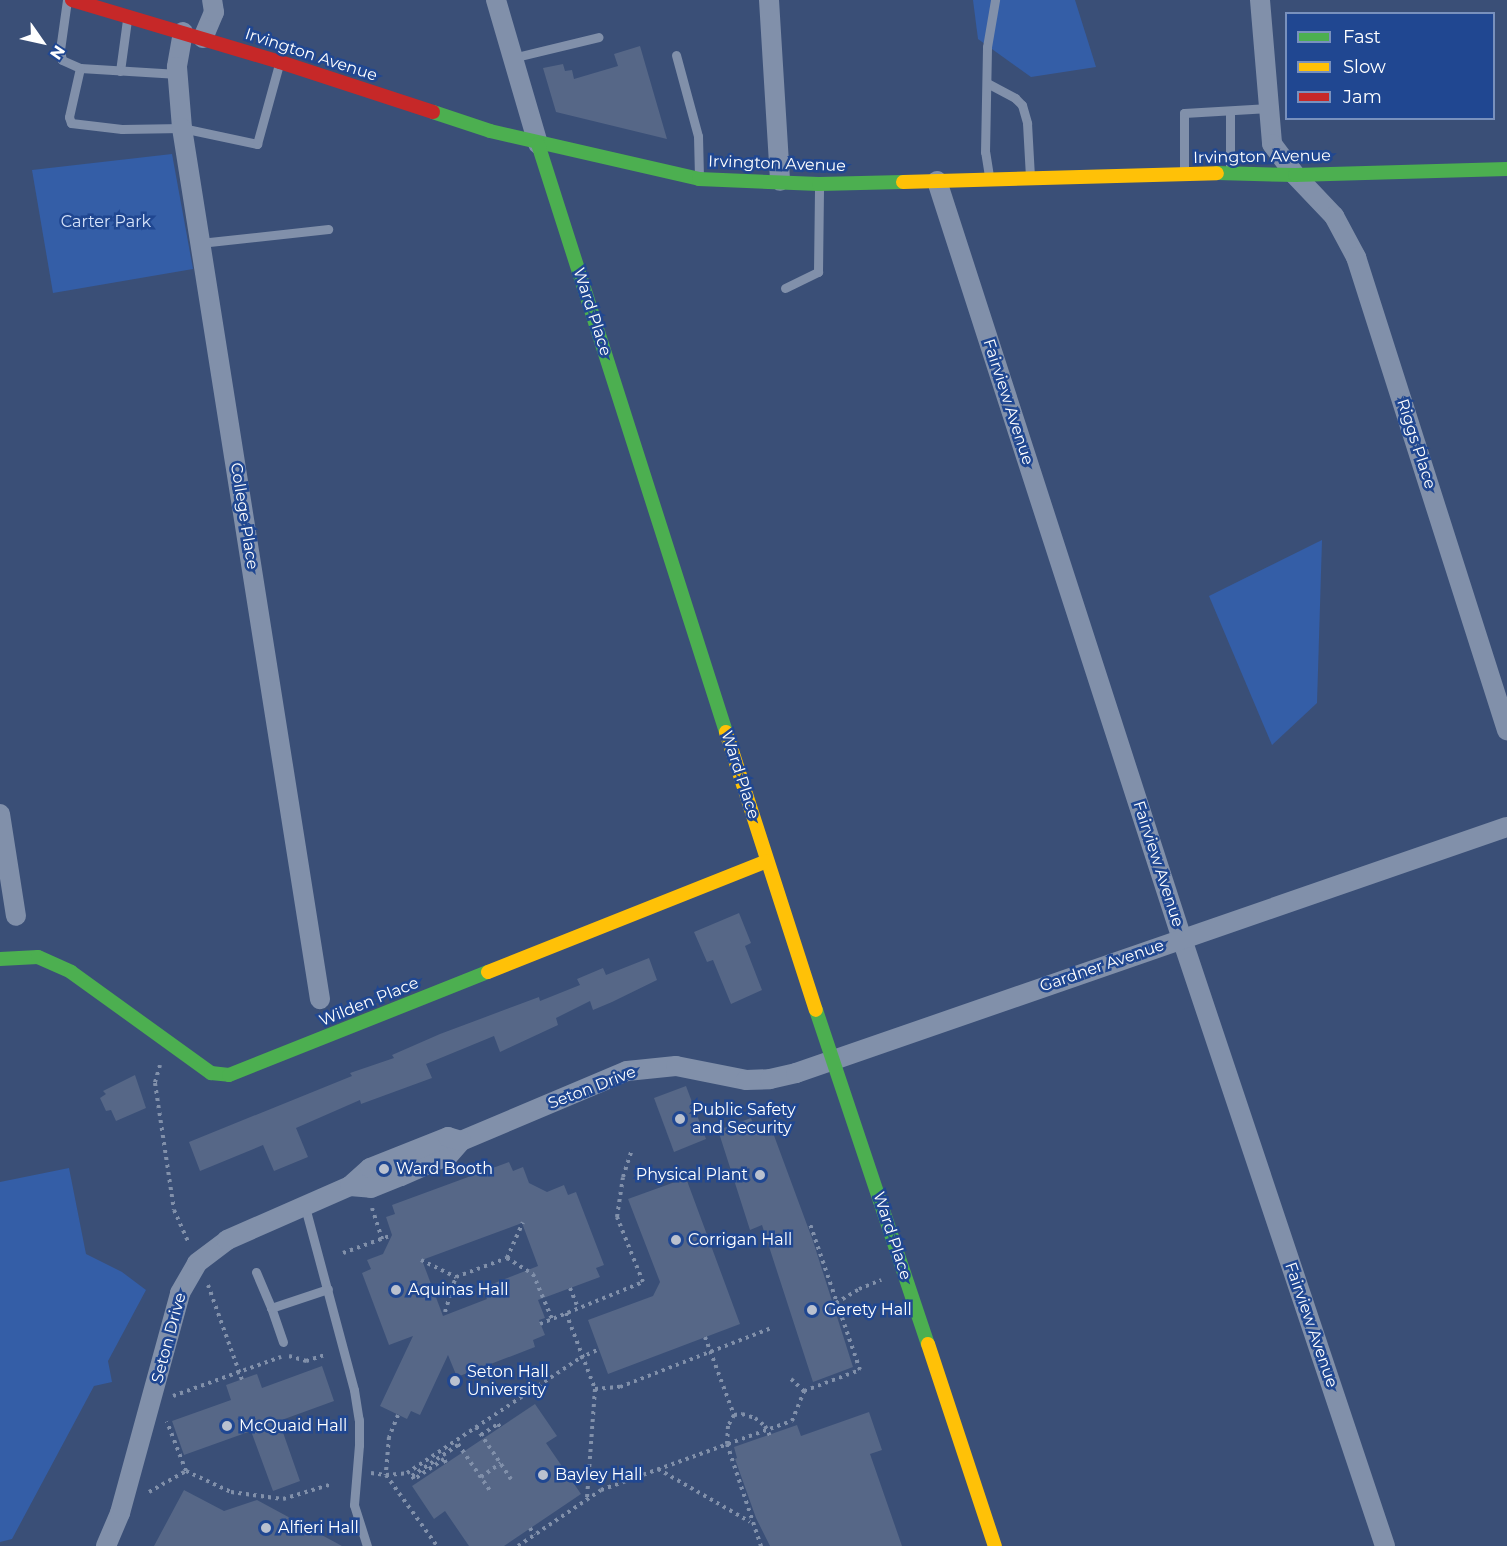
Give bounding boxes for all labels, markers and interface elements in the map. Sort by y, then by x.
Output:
north arrow [12,12,72,72]
legend [1285,12,1495,120]
street label: Irvington Avenue [242,25,380,85]
text: Fast [1343,26,1381,48]
text: N [46,42,69,63]
text: Slow [1343,56,1386,78]
text: Jam [1343,86,1382,108]
street label: Irvington Avenue [1193,146,1331,168]
street label: Irvington Avenue [708,152,846,176]
park label: Carter Park [61,212,151,232]
street label: Ward Place [569,266,615,358]
street label: Fairview Avenue [979,337,1037,467]
street label: Riggs Place [1392,397,1440,491]
street label: College Place [226,461,262,571]
street label: Ward Place [717,729,763,821]
street label: Fairview Avenue [1129,799,1187,929]
street label: Gardner Avenue [1037,936,1167,996]
street label: Wilden Place [317,973,421,1031]
street label: Seton Drive [545,1062,639,1114]
place label: Public Safety and Security [692,1100,796,1138]
marker: Public Safety and Security [673,1112,687,1126]
place label: Ward Booth [396,1159,493,1179]
marker: Ward Booth [377,1162,391,1176]
place label: Physical Plant [636,1165,748,1185]
marker: Physical Plant [753,1168,767,1182]
street label: Ward Place [869,1190,915,1282]
place label: Corrigan Hall [688,1230,792,1250]
marker: Corrigan Hall [669,1233,683,1247]
street label: Fairview Avenue [1281,1260,1341,1390]
place label: Aquinas Hall [408,1280,509,1300]
marker: Aquinas Hall [389,1283,403,1297]
street label: Seton Drive [148,1291,190,1385]
place label: Gerety Hall [824,1300,912,1320]
marker: Gerety Hall [805,1303,819,1317]
place label: Seton Hall University [467,1362,549,1400]
marker: Seton Hall University [448,1374,462,1388]
place label: McQuaid Hall [239,1416,347,1436]
marker: McQuaid Hall [220,1419,234,1433]
place label: Bayley Hall [555,1465,643,1485]
marker: Bayley Hall [536,1468,550,1482]
place label: Alfieri Hall [278,1518,359,1538]
marker: Alfieri Hall [259,1521,273,1535]

